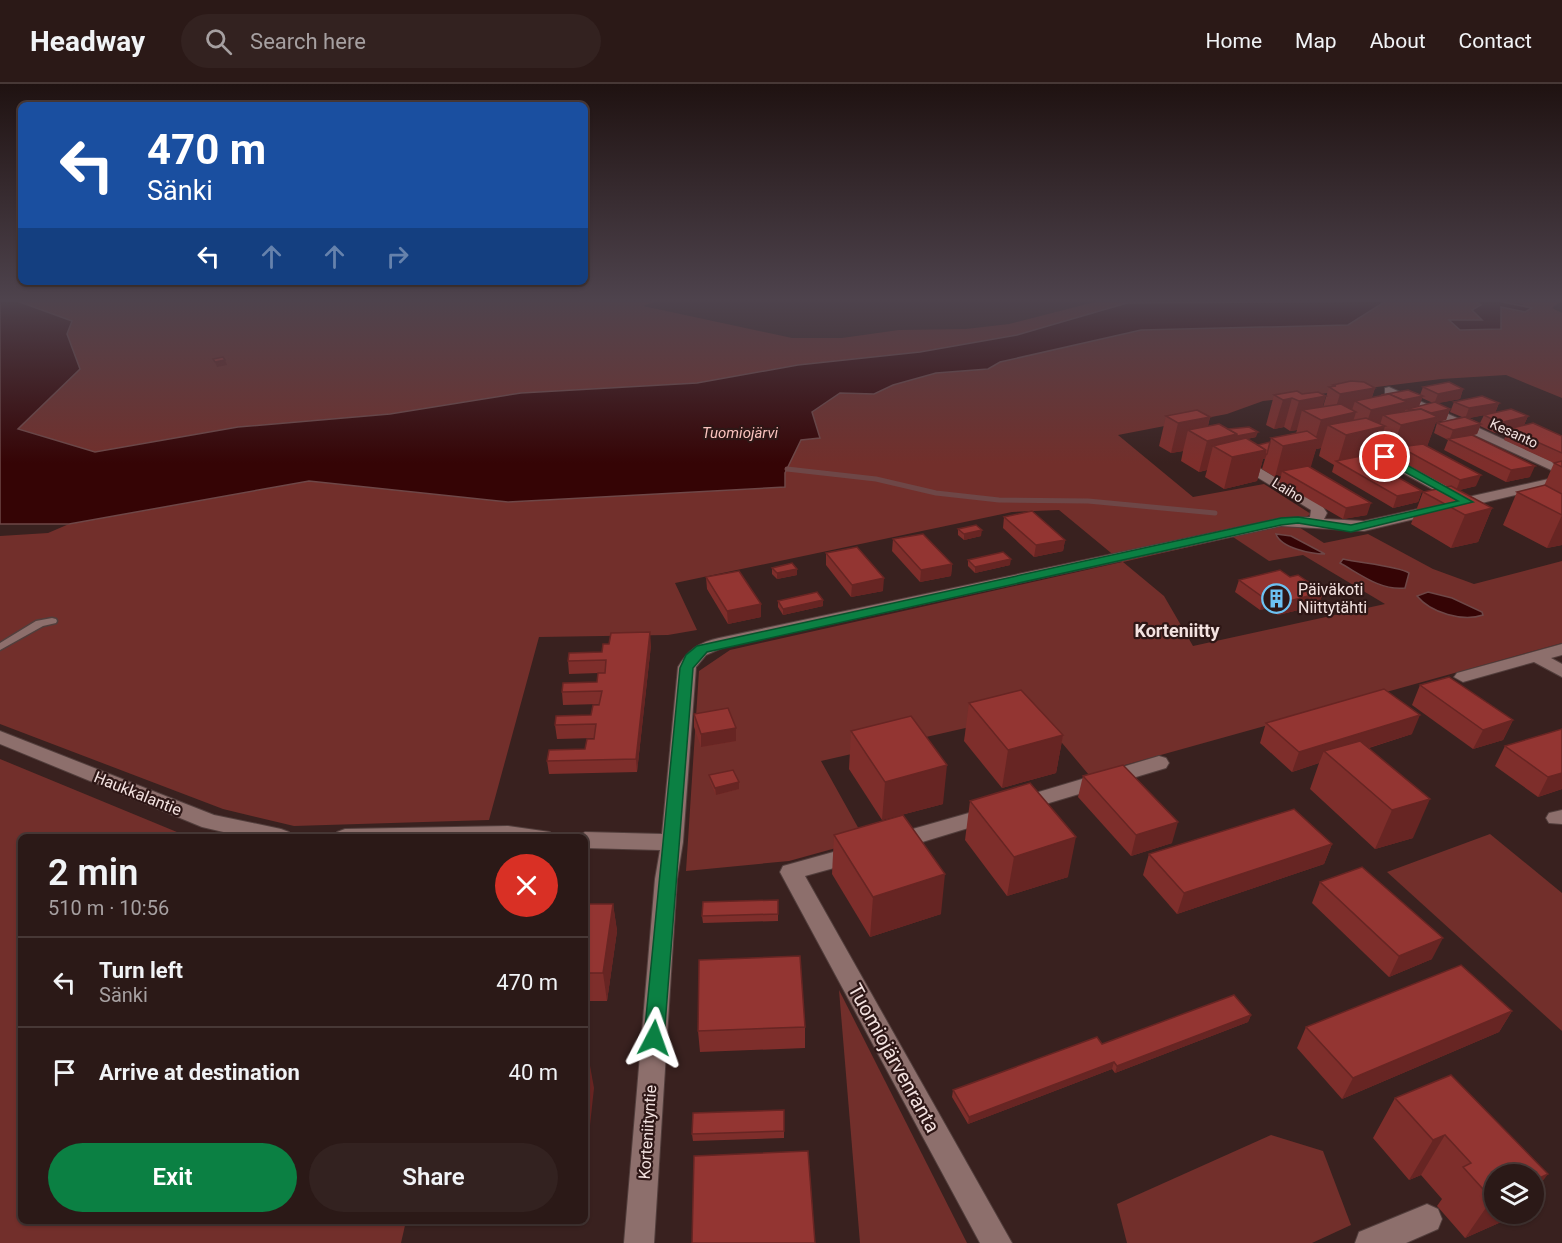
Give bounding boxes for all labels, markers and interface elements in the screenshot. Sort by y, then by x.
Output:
search box [181,14,601,68]
text: Headway [30,25,145,58]
icon: search [202,25,235,58]
text: Search here [250,29,366,54]
text: Home [1206,29,1262,53]
text: Map [1295,29,1337,53]
text: About [1370,29,1426,53]
text: Contact [1459,29,1532,53]
text: 470 m [147,125,266,174]
icon: left [48,126,126,204]
text: Sänki [147,175,213,207]
icon: left [192,240,225,273]
icon: ahead [255,240,288,273]
icon: ahead [318,240,351,273]
icon: right [381,240,414,273]
street label: Kesanto [1487,415,1541,451]
water label: Tuomiojärvi [702,424,778,442]
pin [1359,431,1410,482]
icon: arrive [1368,440,1401,473]
street label: Laiho [1269,474,1307,506]
place label: Päiväkoti Niittytähti [1298,580,1367,617]
building icon: Päiväkoti Niittytähti [1261,582,1293,614]
district label: Korteniitty [1134,620,1220,641]
street label: Haukkalantie [91,767,184,820]
text: 2 min [48,852,138,894]
button: close [495,854,558,917]
text: 510 m · 10:56 [48,896,169,920]
text: Turn left [99,958,183,983]
icon: left [48,966,81,999]
text: 470 m [496,970,558,995]
street label: Tuomiojärvenranta [843,979,945,1137]
text: Sänki [99,983,148,1007]
position arrow [622,1006,686,1070]
icon: arrive [48,1056,81,1089]
text: Arrive at destination [99,1060,300,1085]
text: 40 m [509,1060,558,1085]
street label: Korteniityntie [635,1084,660,1180]
button: Exit [48,1143,297,1212]
button: Share [309,1143,558,1212]
map controls [1484,1164,1544,1224]
button: layers [1484,1164,1544,1224]

